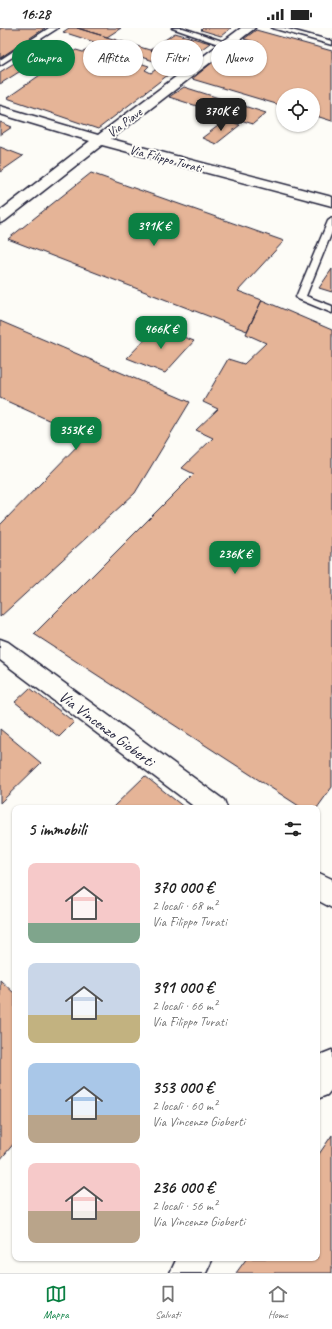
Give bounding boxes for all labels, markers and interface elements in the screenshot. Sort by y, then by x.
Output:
text: 16:28 [20,5,50,24]
chip: Compra [12,40,75,76]
chip: Affitta [83,40,143,76]
chip: Filtri [151,40,203,76]
chip: Nuovo [211,40,267,76]
map controls [276,88,320,132]
button: locate [276,88,320,132]
pin: 370K € [188,98,254,132]
text: 370K € [204,103,238,119]
street label: Via Piave [104,104,146,141]
street label: Via Filippo Turati [128,142,205,177]
pin: 391K € [121,213,187,247]
text: 391K € [138,218,171,234]
pin: 466K € [128,316,194,350]
text: 466K € [144,321,178,337]
pin: 353K € [43,417,109,451]
text: 353K € [60,422,92,438]
pin: 236K € [202,541,268,575]
text: 236K € [218,546,252,562]
street label: Via Vincenzo Gioberti [55,686,160,772]
icon: filters [282,818,304,840]
text: 5 immobili [28,819,86,840]
text: 370 000 € [152,877,214,898]
icon: home [60,879,108,927]
text: 2 locali · 68 m² [152,898,217,914]
text: Via Filippo Turati [152,914,227,930]
text: 391 000 € [152,977,214,998]
icon: home [60,979,108,1027]
text: 2 locali · 66 m² [152,998,217,1014]
text: Via Filippo Turati [152,1014,227,1030]
text: 353 000 € [152,1077,214,1098]
icon: home [60,1079,108,1127]
text: 2 locali · 60 m² [152,1098,217,1114]
text: Via Vincenzo Gioberti [152,1114,245,1130]
text: 236 000 € [152,1177,214,1198]
icon: home [60,1179,108,1227]
text: 2 locali · 56 m² [152,1198,217,1214]
text: Via Vincenzo Gioberti [152,1214,245,1230]
tab: Mappa [43,1283,69,1321]
tab: Salvati [155,1283,181,1321]
tab: Home [267,1283,289,1321]

